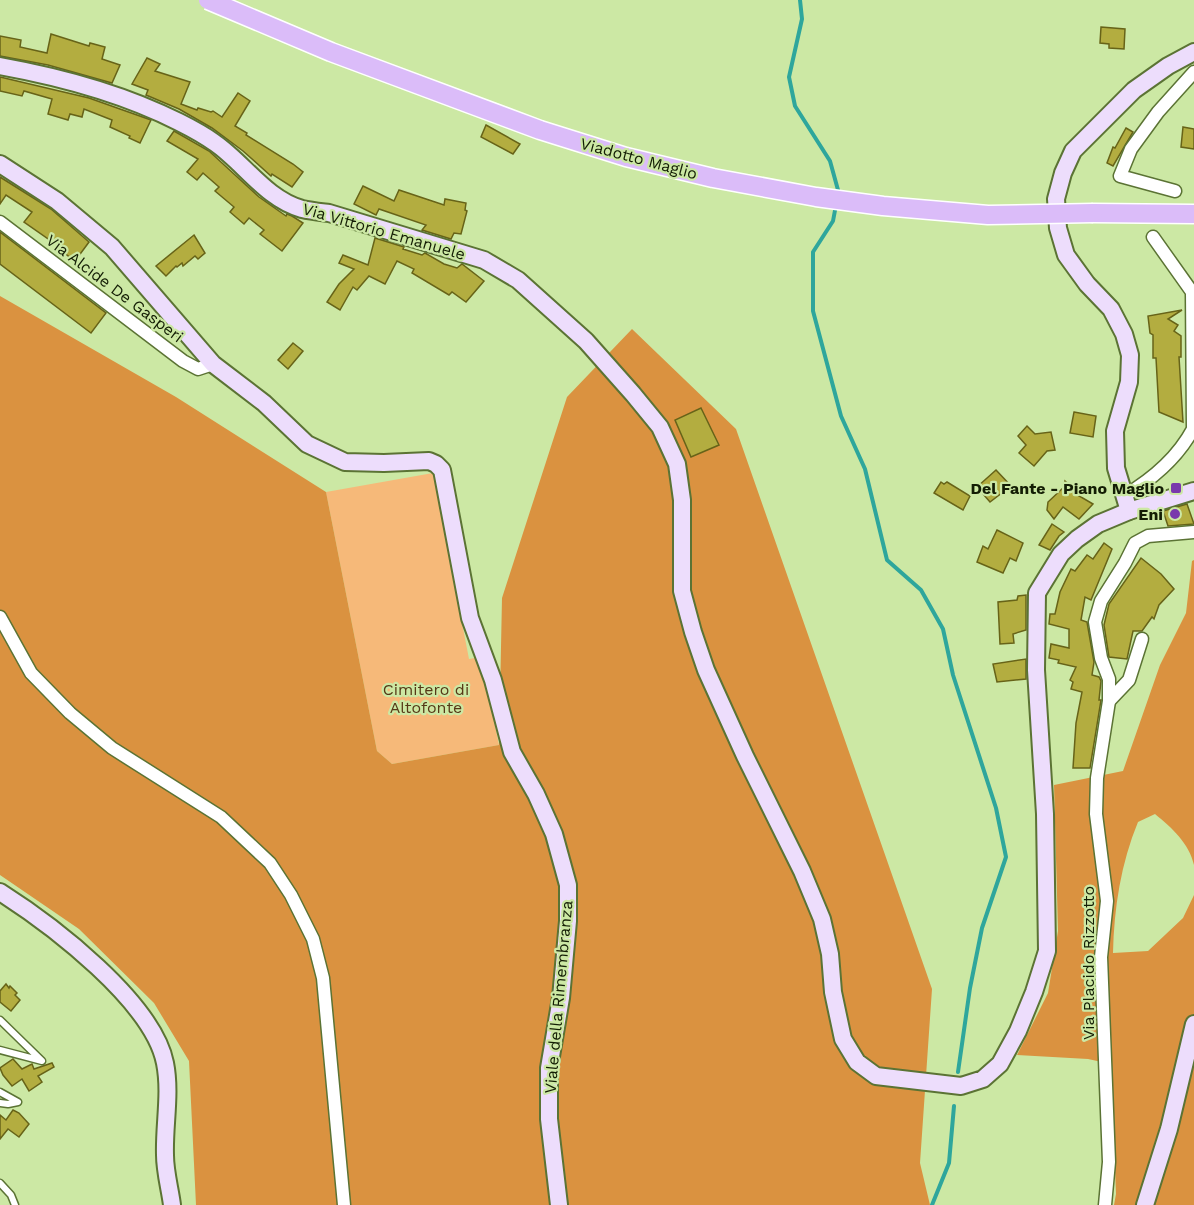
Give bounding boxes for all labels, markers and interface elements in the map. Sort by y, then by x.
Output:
street label: Viadotto Maglio [578,134,700,183]
street label: Via Vittorio Emanuele [300,199,467,264]
street label: Via Alcide De Gasperi [42,231,187,346]
place label: Del Fante - Piano Maglio [971,479,1164,498]
marker: Del Fante - Piano Maglio [1169,481,1183,495]
place label: Eni [1138,505,1163,524]
marker: Eni [1168,507,1182,521]
park label: Cimitero di Altofonte [383,680,469,717]
street label: Via Placido Rizzotto [1079,886,1098,1040]
street label: Viale della Rimembranza [541,900,576,1094]

